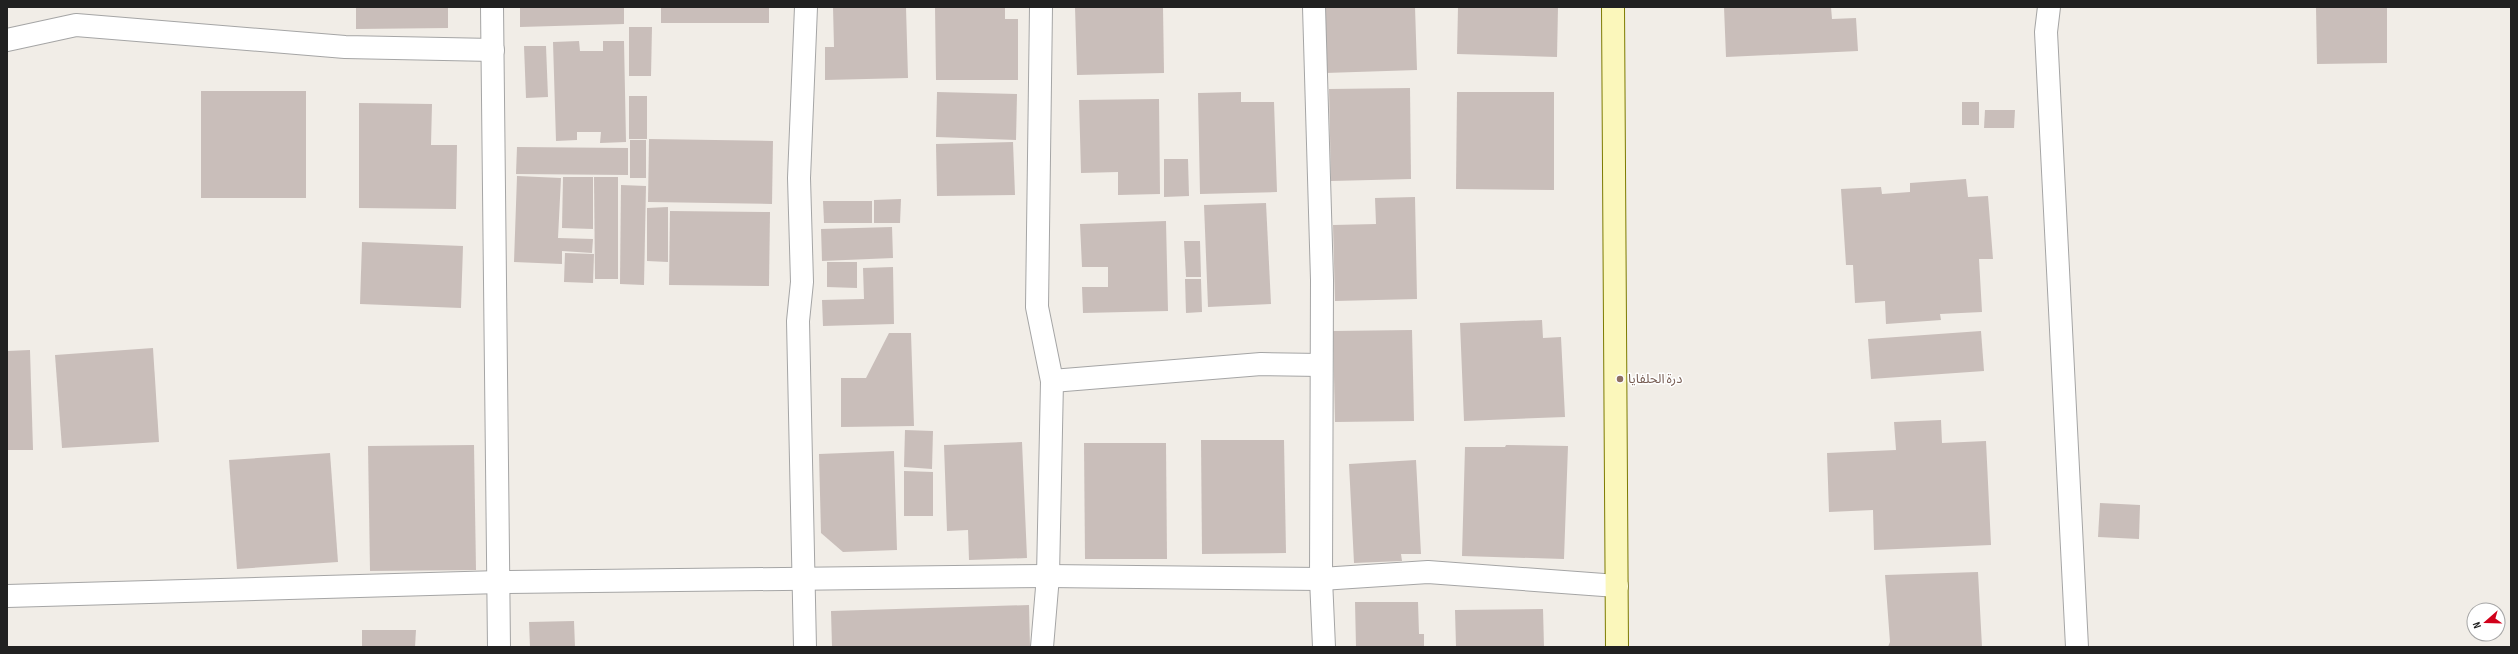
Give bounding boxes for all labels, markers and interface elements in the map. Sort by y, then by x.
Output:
place label: درة الحلفايا [1628,371,1682,387]
marker: درة الحلفايا [1615,374,1625,384]
north arrow [2466,602,2506,642]
text: N [2470,620,2484,630]

